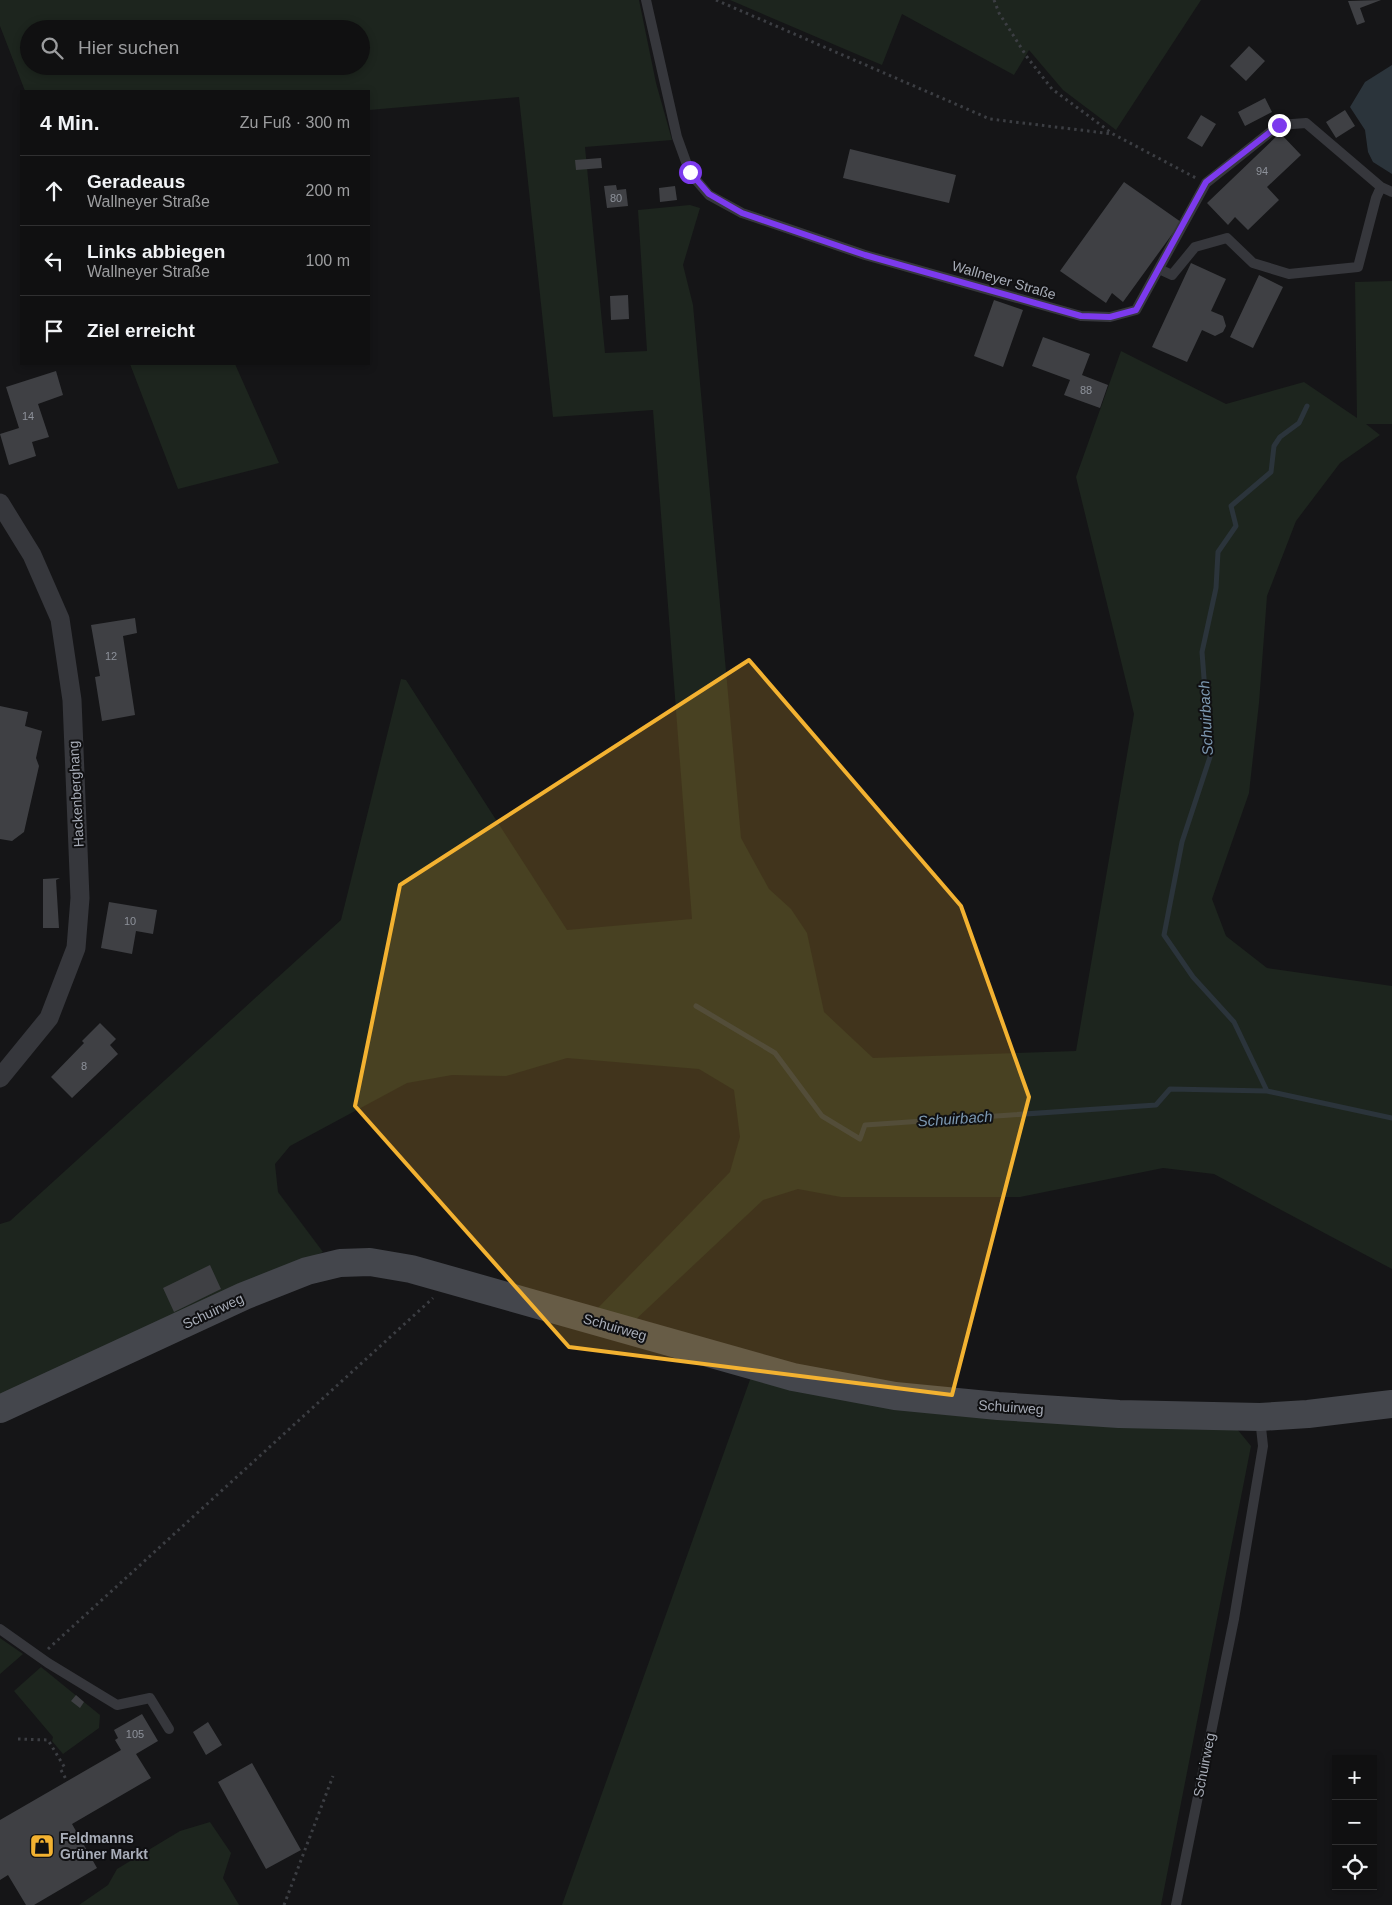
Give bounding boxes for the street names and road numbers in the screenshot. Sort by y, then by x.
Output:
street label: Wallneyer Straße [950,257,1058,303]
street label: Hackenberghang [65,740,87,848]
street label: Schuirweg [180,1290,246,1332]
street label: Schuirweg [581,1310,649,1344]
street label: Schuirweg [978,1397,1044,1417]
street label: Schuirweg [1190,1731,1218,1799]

